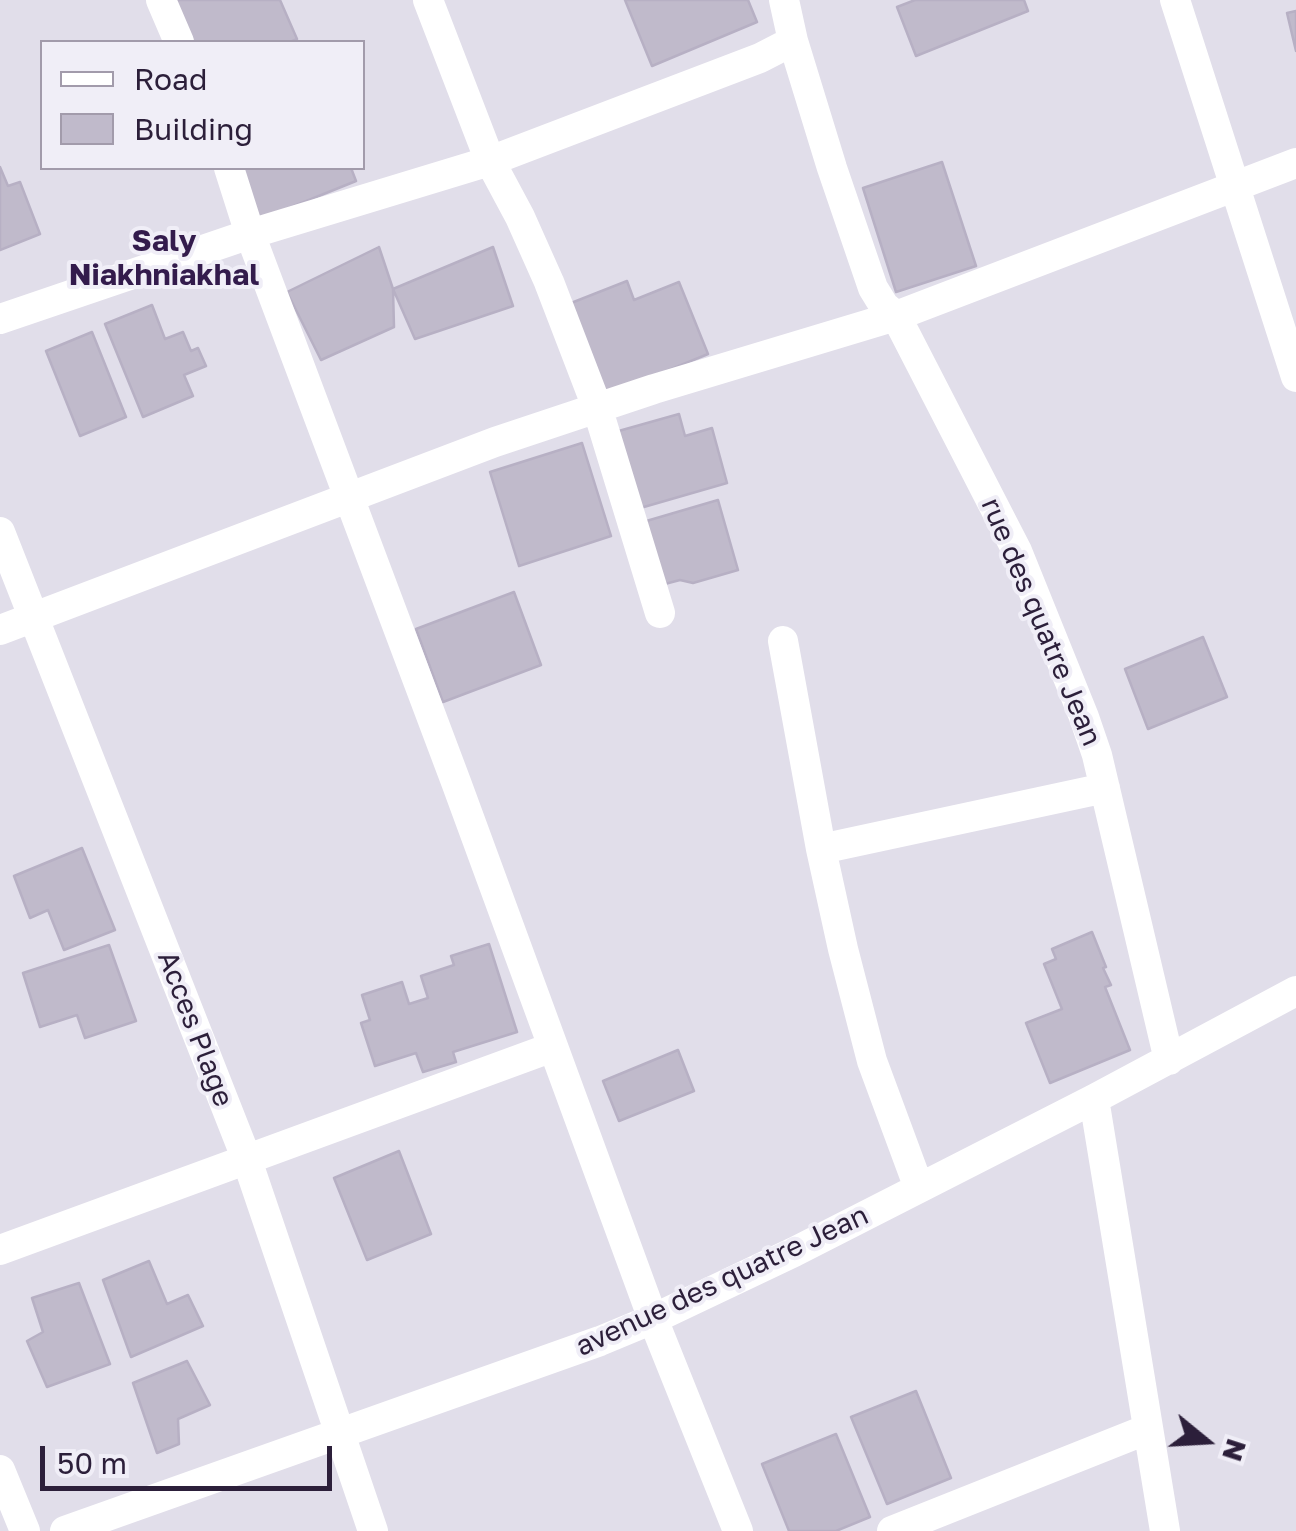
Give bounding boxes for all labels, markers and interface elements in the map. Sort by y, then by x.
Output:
legend [40,40,365,170]
text: Road [134,61,208,97]
text: Building [134,111,253,147]
district label: Saly Niakhniakhal [69,223,259,294]
street label: rue des quatre Jean [974,493,1108,751]
street label: Acces Plage [150,947,240,1111]
street label: avenue des quatre Jean [570,1198,874,1364]
north arrow [1156,1391,1256,1491]
scale bar [45,1426,338,1488]
text: N [1216,1435,1254,1466]
text: 50 m [57,1445,127,1481]

